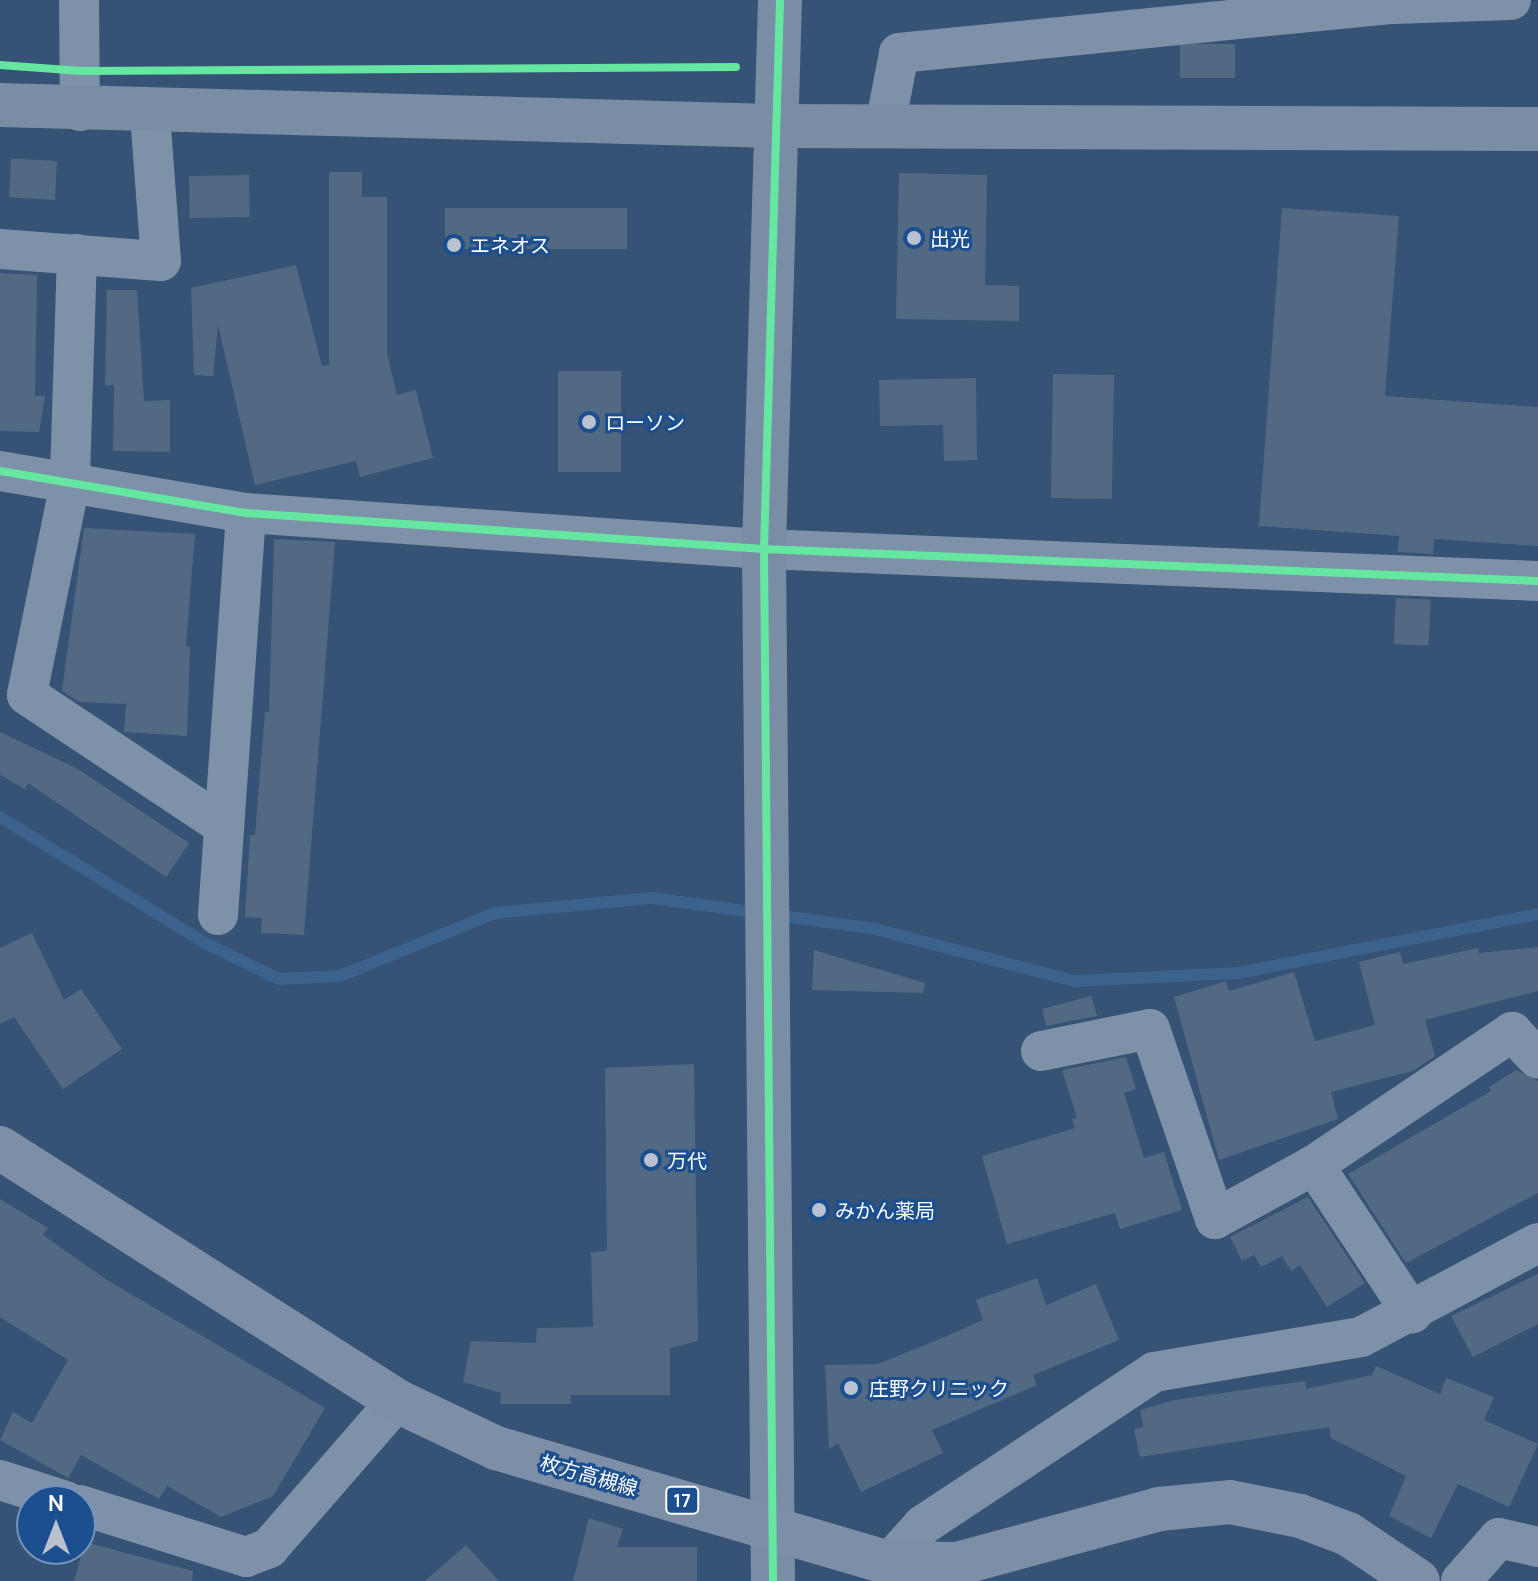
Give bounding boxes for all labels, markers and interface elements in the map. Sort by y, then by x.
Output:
place label: 出光 [930,226,970,250]
marker: 出光 [905,229,923,247]
place label: エネオス [470,233,550,257]
marker: エネオス [445,236,463,254]
place label: ローソン [605,410,685,434]
marker: ローソン [580,413,598,431]
place label: 万代 [667,1148,707,1172]
marker: 万代 [642,1151,660,1169]
place label: みかん薬局 [835,1198,935,1222]
marker: みかん薬局 [810,1201,828,1219]
place label: 庄野クリニック [869,1376,1009,1400]
marker: 庄野クリニック [840,1377,862,1399]
street label: 枚方高槻線 [538,1450,640,1500]
north arrow [16,1485,96,1565]
road number: 17 [664,1486,700,1514]
text: N [48,1488,64,1518]

